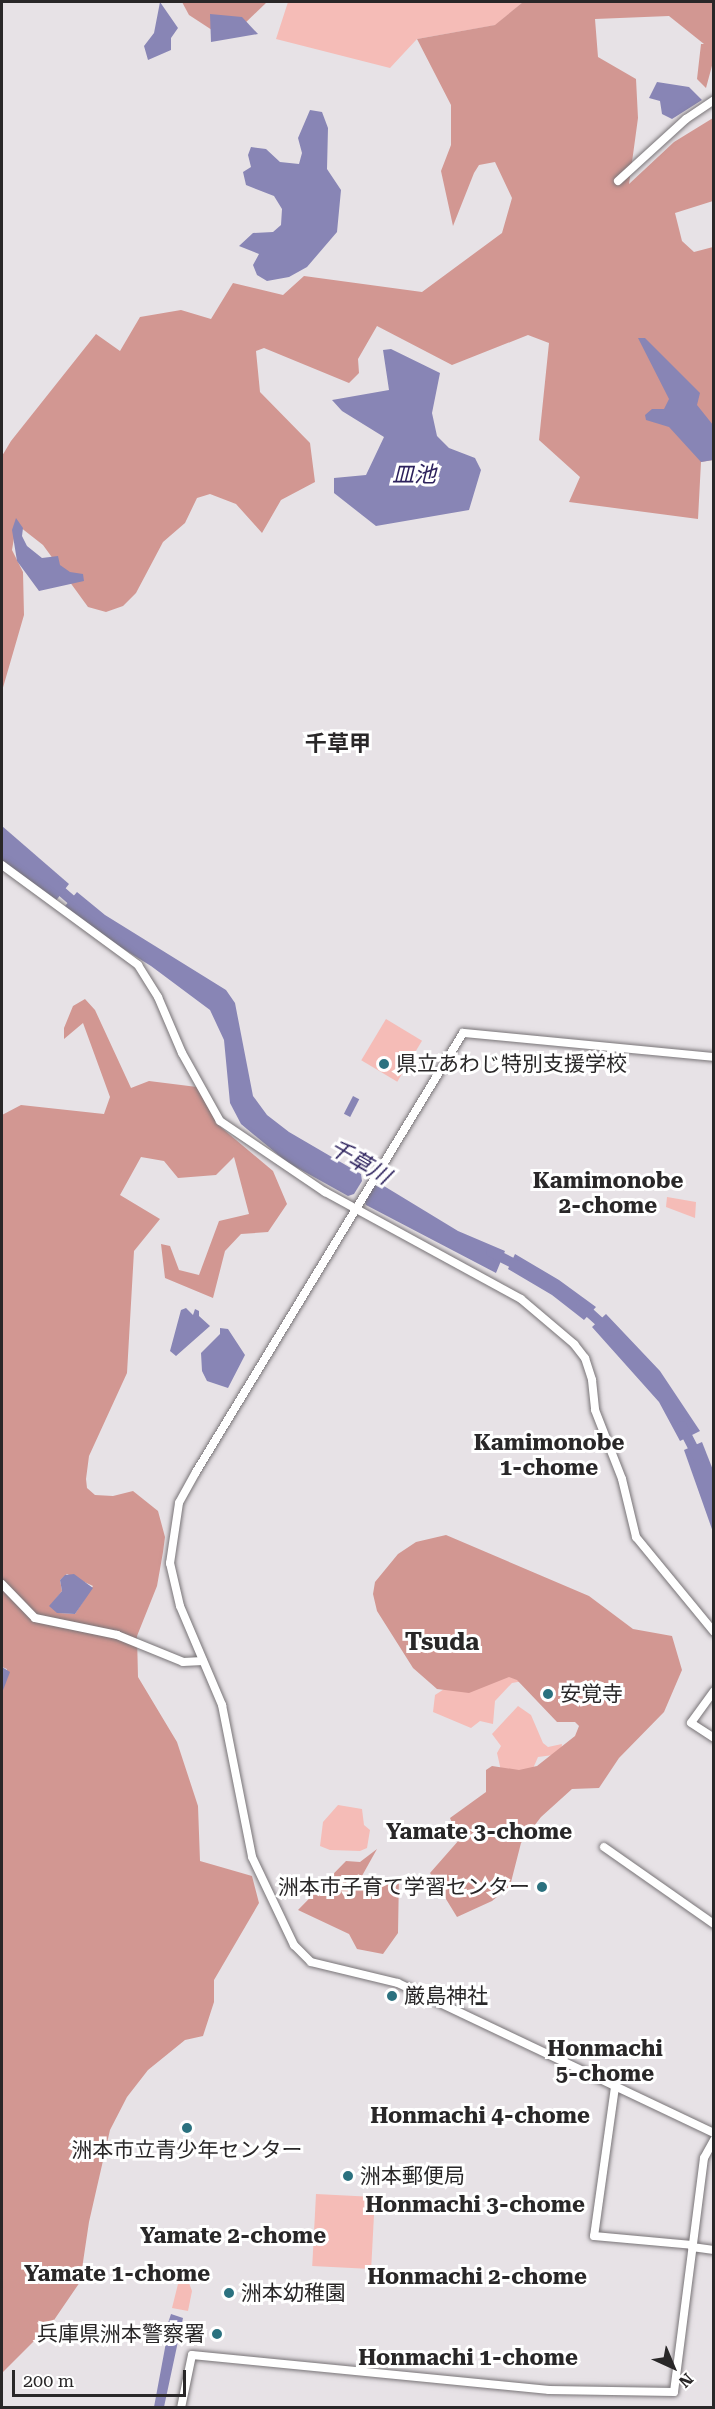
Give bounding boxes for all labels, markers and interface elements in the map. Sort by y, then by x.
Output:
water label: 皿池 [392,462,436,488]
district label: 千草甲 [305,731,371,757]
place label: 県立あわじ特別支援学校 [396,1051,627,1077]
marker: 県立あわじ特別支援学校 [377,1057,391,1071]
water label: 千草川 [325,1134,395,1190]
district label: Kamimonobe 2-chome [533,1167,683,1218]
district label: Kamimonobe 1-chome [474,1429,624,1480]
district label: Tsuda [405,1629,479,1657]
place label: 安覚寺 [560,1681,623,1707]
marker: 安覚寺 [541,1687,555,1701]
district label: Yamate 3-chome [386,1819,572,1845]
place label: 洲本市子育て学習センター [278,1874,530,1900]
marker: 洲本市子育て学習センター [535,1880,549,1894]
place label: 厳島神社 [404,1983,488,2009]
marker: 厳島神社 [385,1989,399,2003]
district label: Honmachi 5-chome [547,2035,663,2086]
district label: Honmachi 4-chome [370,2103,590,2129]
marker: 洲本市立青少年センター [180,2121,194,2135]
place label: 洲本市立青少年センター [72,2137,302,2163]
place label: 洲本郵便局 [360,2163,465,2189]
marker: 洲本郵便局 [341,2169,355,2183]
district label: Honmachi 3-chome [365,2192,585,2218]
district label: Yamate 2-chome [140,2223,326,2249]
district label: Yamate 1-chome [24,2261,210,2287]
district label: Honmachi 2-chome [367,2264,587,2290]
place label: 洲本幼稚園 [241,2280,346,2306]
marker: 洲本幼稚園 [222,2286,236,2300]
place label: 兵庫県洲本警察署 [37,2321,205,2347]
marker: 兵庫県洲本警察署 [210,2327,224,2341]
north arrow [643,2337,703,2397]
district label: Honmachi 1-chome [358,2345,578,2371]
scale bar [15,2358,189,2396]
text: N [675,2369,697,2391]
text: 200 m [23,2370,74,2391]

